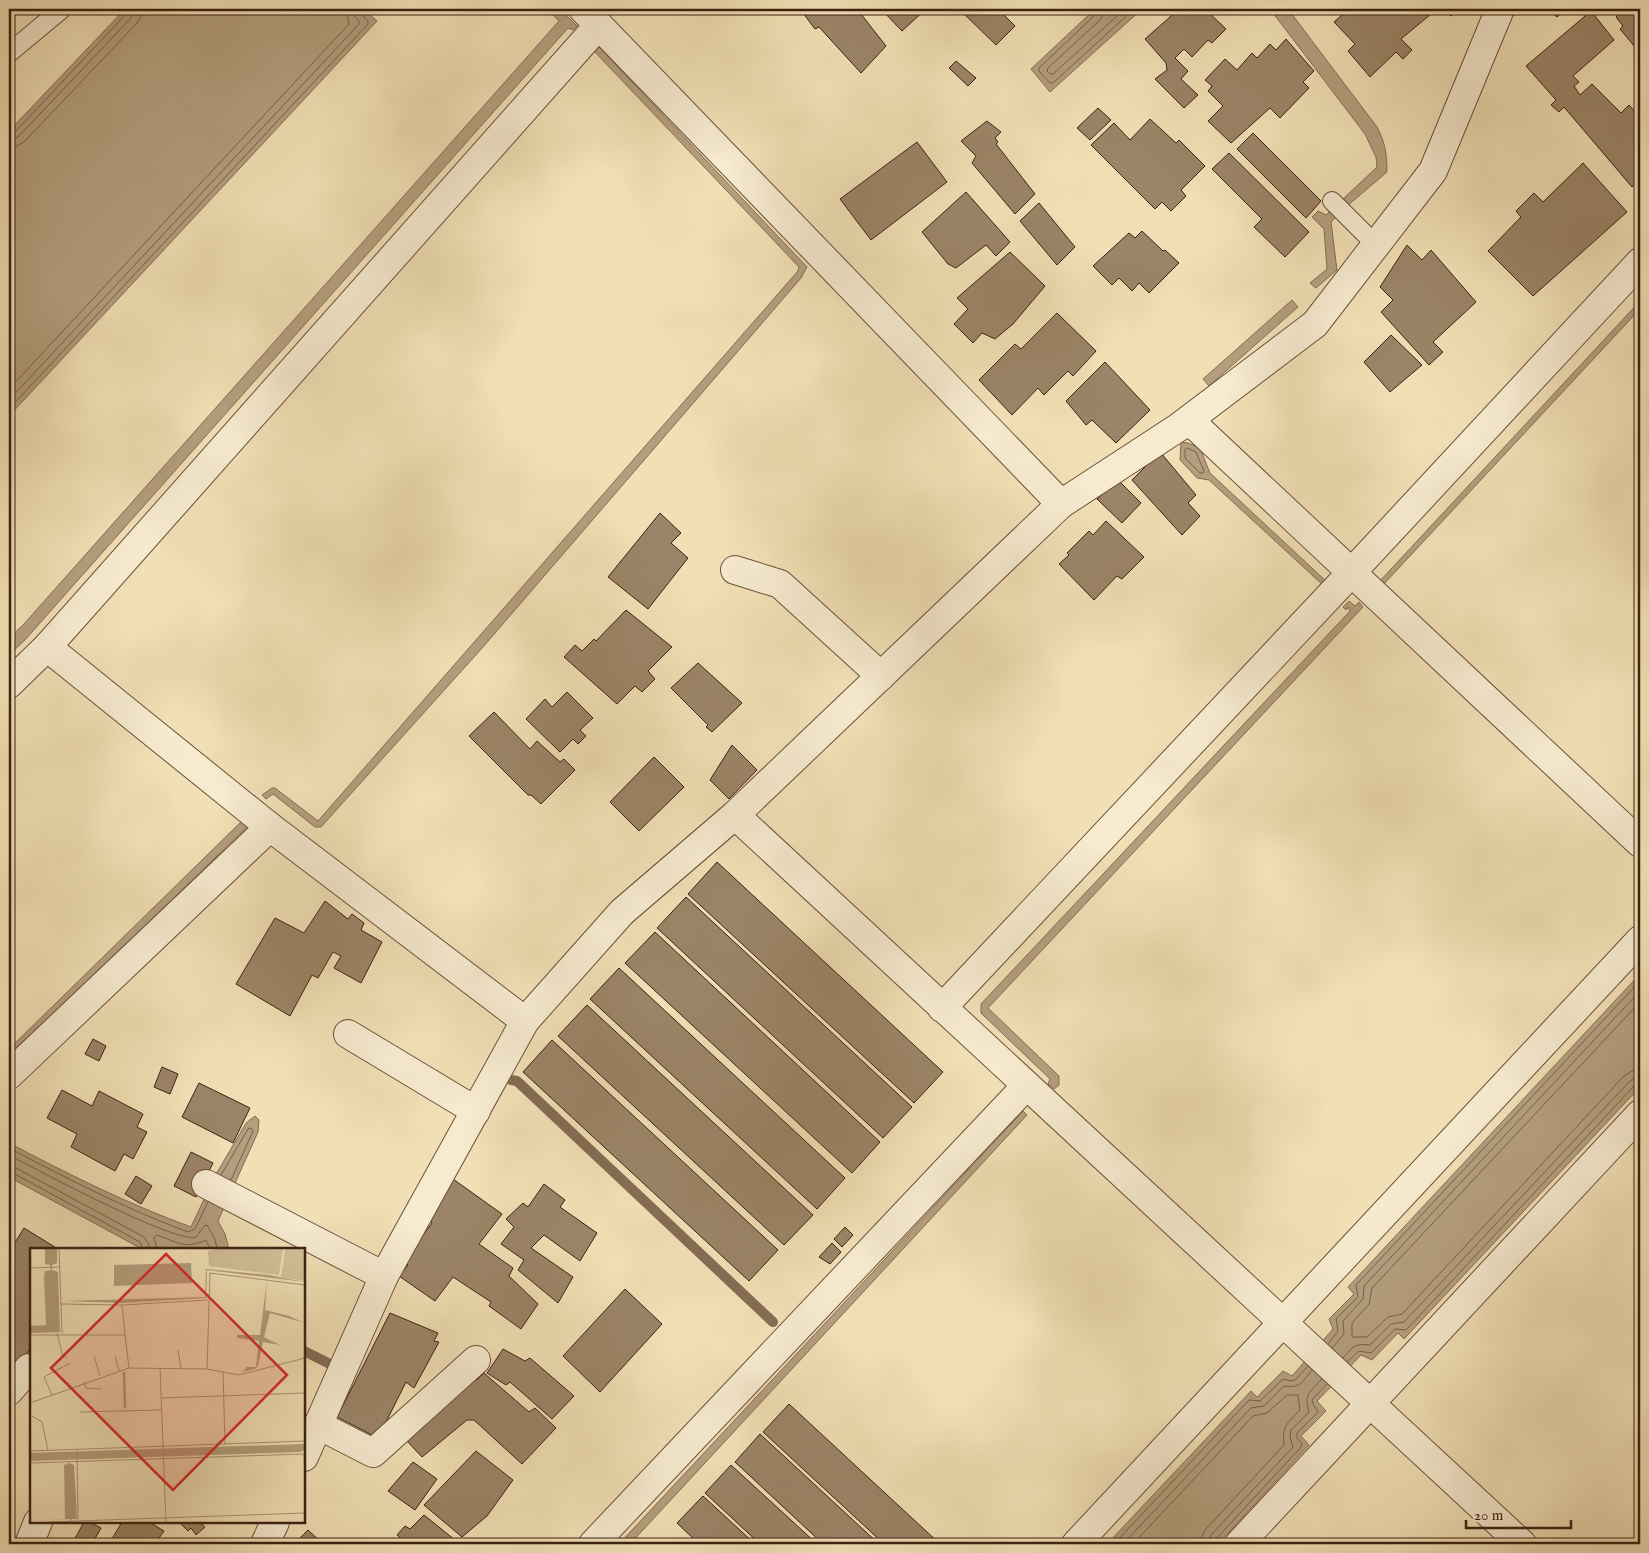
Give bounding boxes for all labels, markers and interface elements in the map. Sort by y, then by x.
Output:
inset map [30,1248,305,1523]
scale bar [1466,1498,1572,1530]
text: 20 m [1474,1506,1504,1525]

